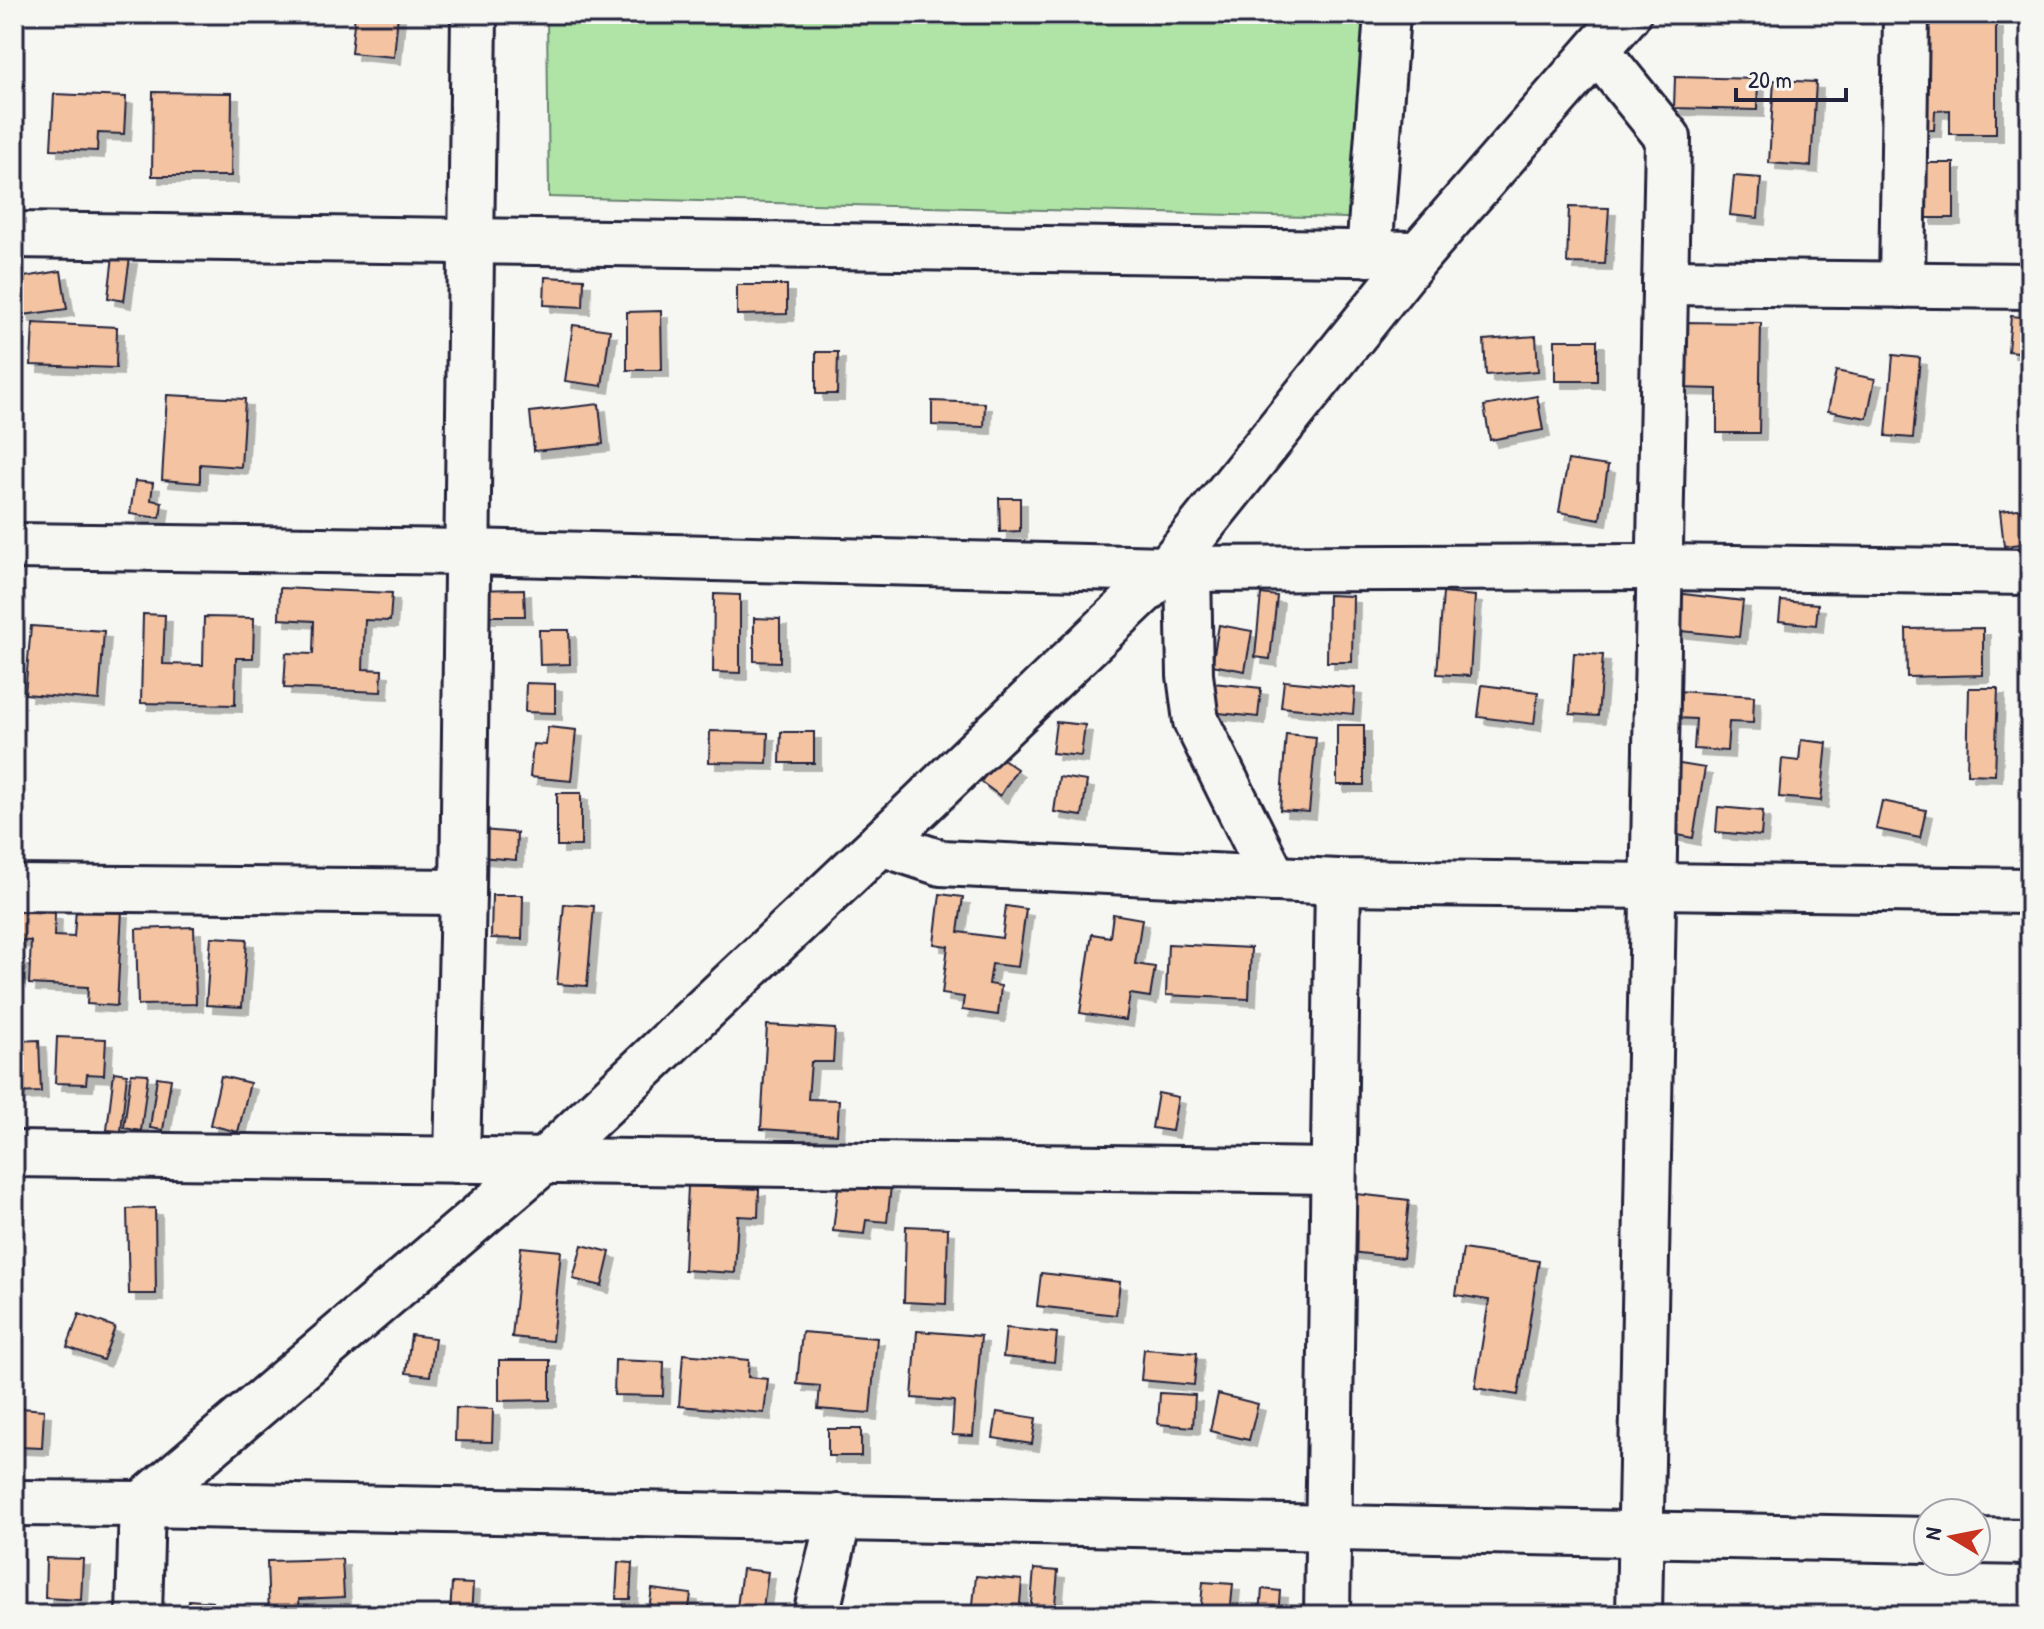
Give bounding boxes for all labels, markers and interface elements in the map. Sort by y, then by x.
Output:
scale bar [1736,52,1846,102]
text: 20 m [1748,63,1792,95]
north arrow [1912,1497,1992,1577]
text: N [1917,1525,1948,1542]

